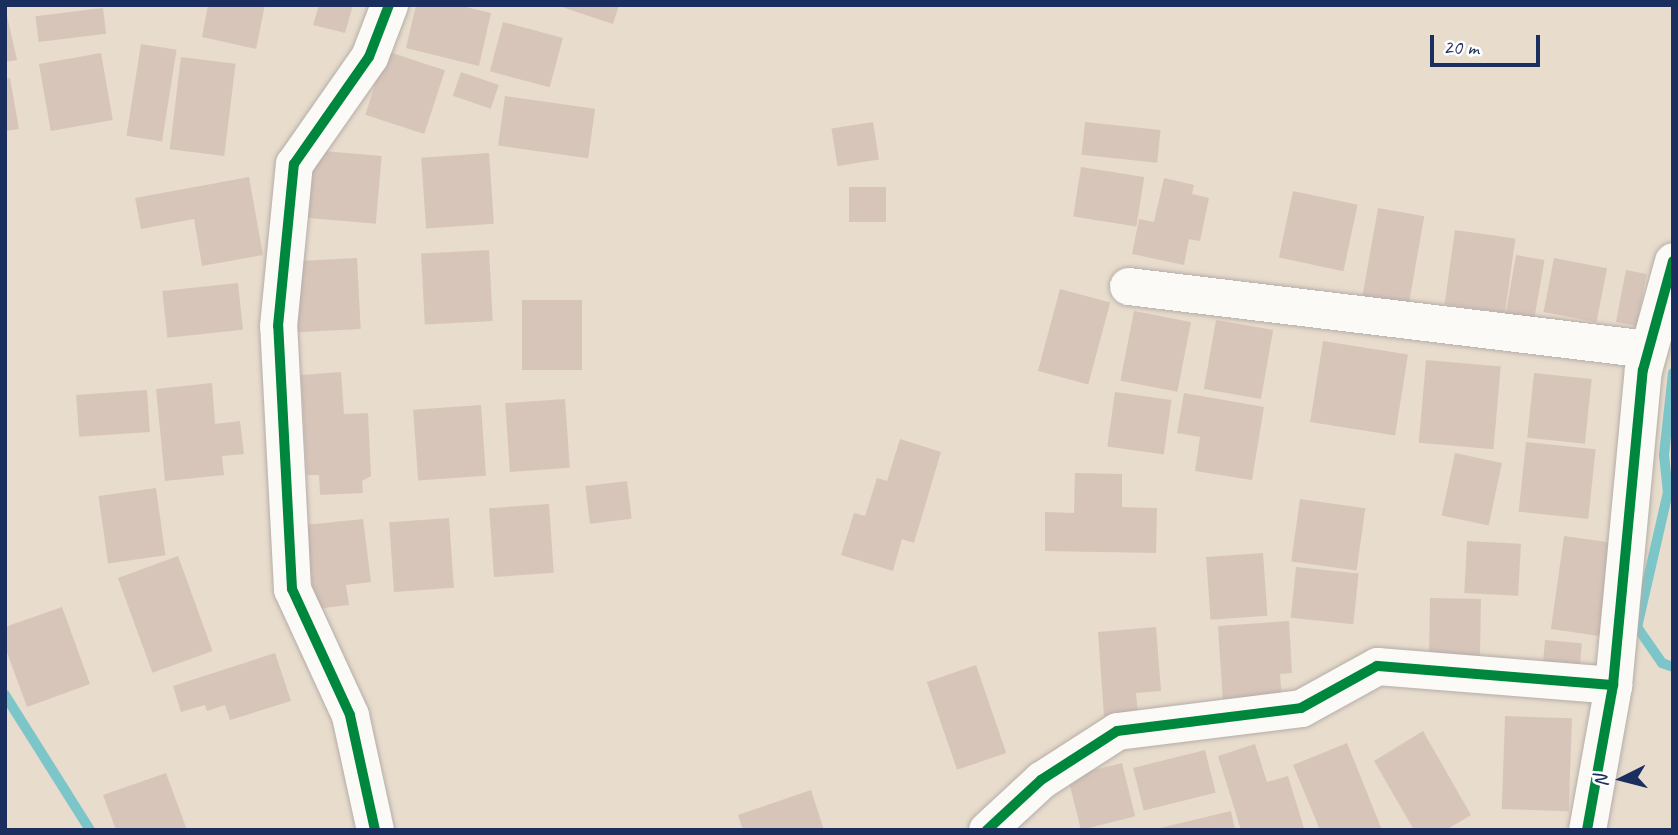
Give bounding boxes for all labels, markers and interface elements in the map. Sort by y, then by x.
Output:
scale bar [1433,21,1543,65]
text: 20 m [1443,34,1479,60]
north arrow [1587,744,1657,814]
text: N [1589,774,1614,788]

